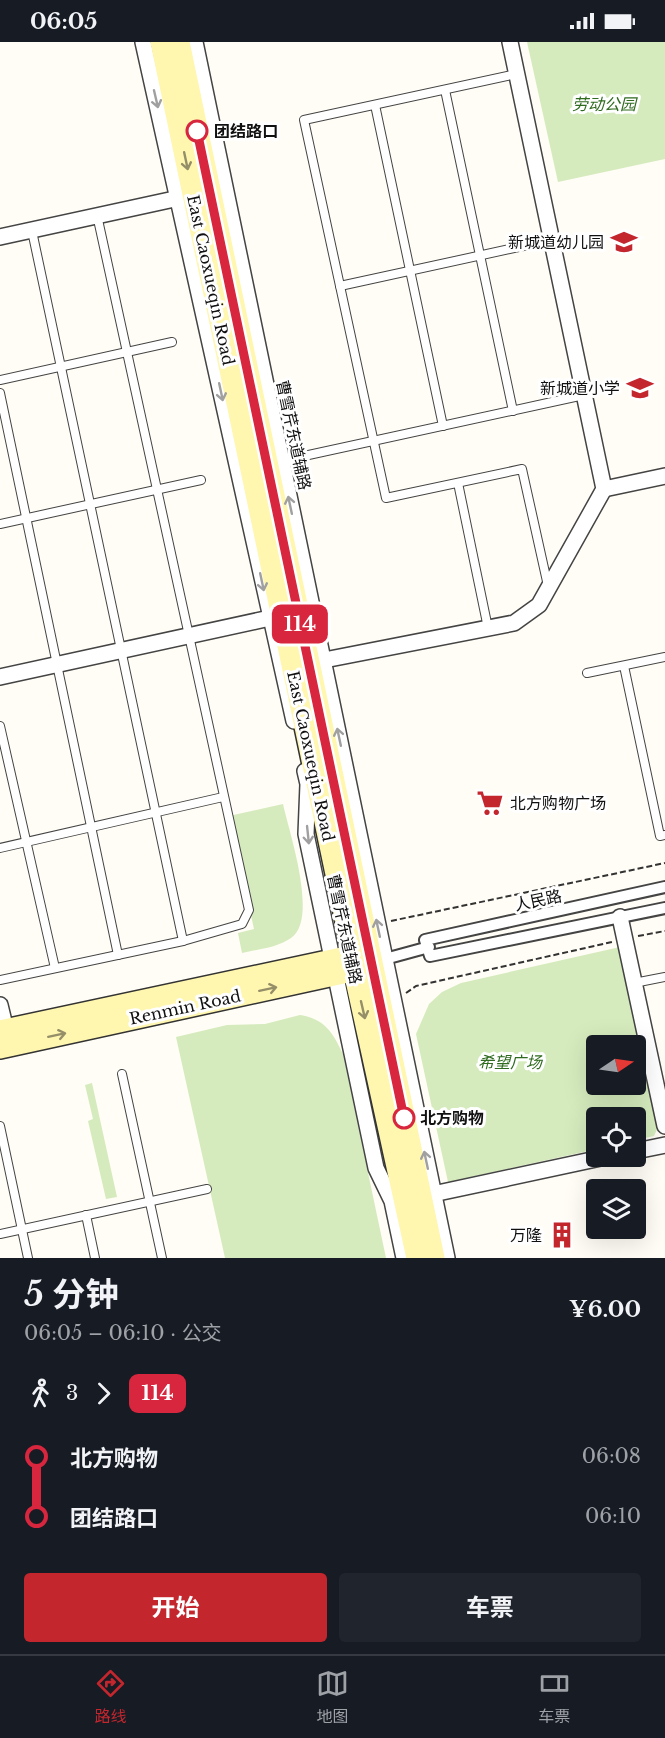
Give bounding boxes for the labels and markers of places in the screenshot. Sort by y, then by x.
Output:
marker: 团结路口 [186,120,208,142]
place label: 团结路口 [214,121,278,141]
school or university icon: 新城道幼儿园 [609,227,639,257]
place label: 新城道幼儿园 [508,232,604,252]
school or university icon: 新城道小学 [625,373,655,403]
place label: 新城道小学 [540,378,620,398]
supermarket icon: 北方购物广场 [475,788,505,818]
place label: 北方购物广场 [510,793,606,813]
marker: 北方购物 [393,1107,415,1129]
place label: 北方购物 [420,1108,484,1128]
building icon: 万隆 [547,1220,577,1250]
place label: 万隆 [510,1225,542,1245]

